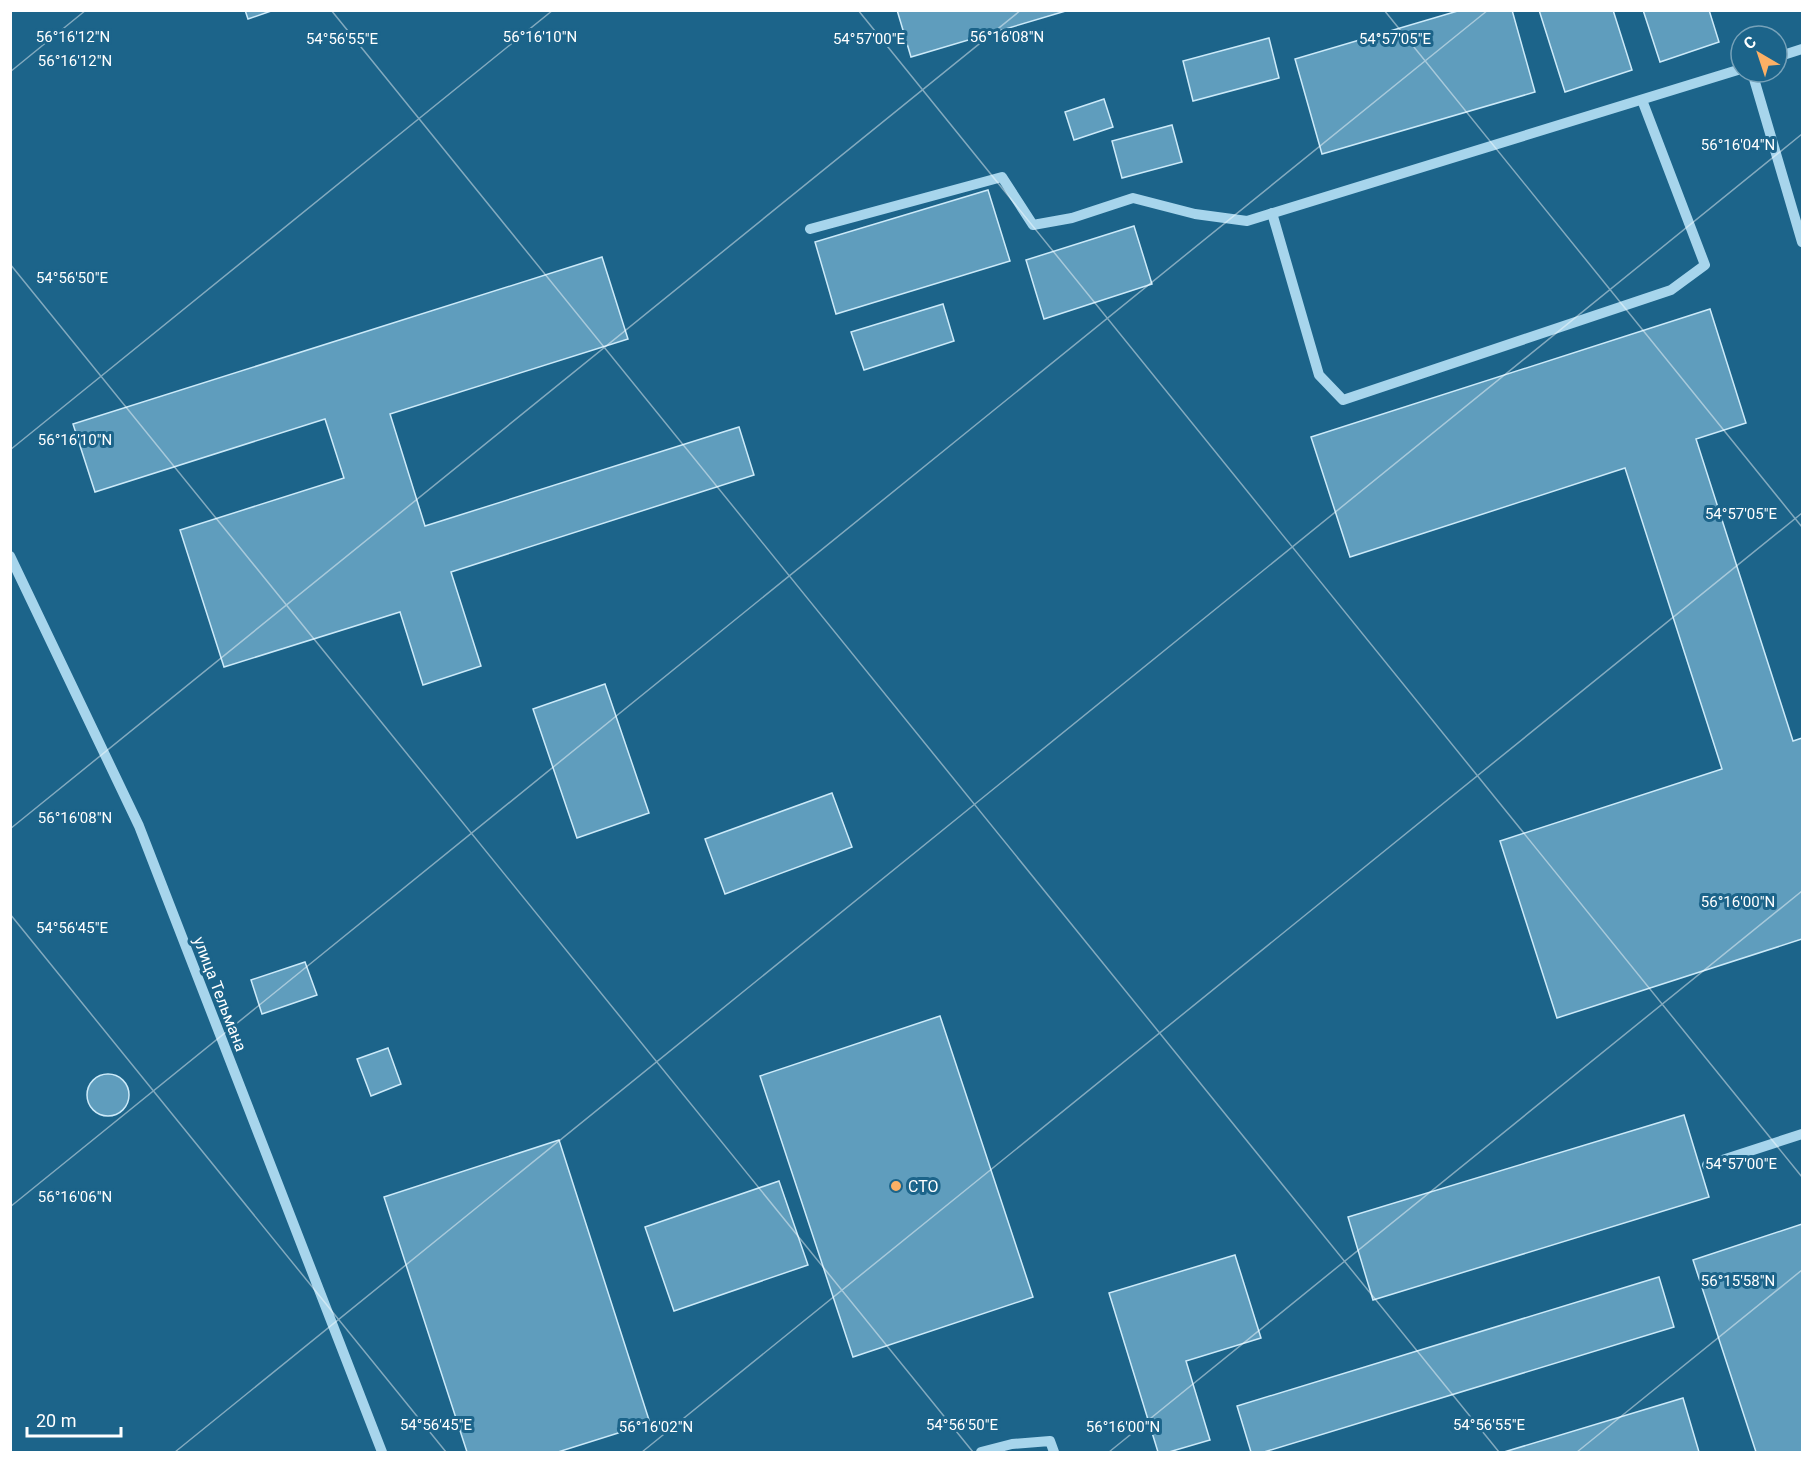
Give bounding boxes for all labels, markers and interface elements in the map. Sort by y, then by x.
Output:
north arrow [1729,24,1789,84]
text: 56°16'12"N [36,28,110,46]
text: 56°16'10"N [503,28,577,46]
text: 56°16'08"N [970,28,1044,46]
text: 54°56'55"E [306,30,379,48]
text: 54°57'00"E [833,30,906,48]
text: 54°57'05"E [1359,30,1432,48]
text: С [1740,32,1760,53]
text: 56°16'12"N [38,52,112,70]
text: 56°16'04"N [1701,136,1775,154]
text: 54°56'50"E [36,269,109,287]
text: 56°16'10"N [38,431,112,449]
text: 54°57'05"E [1705,505,1778,523]
text: 56°16'08"N [38,809,112,827]
text: 56°16'00"N [1701,893,1775,911]
text: 54°56'45"E [36,919,109,937]
street label: улица Тельмана [189,934,251,1054]
text: 54°57'00"E [1705,1155,1778,1173]
place label: СТО [908,1177,939,1196]
marker: СТО [889,1179,903,1193]
text: 56°16'06"N [38,1188,112,1206]
text: 56°15'58"N [1701,1272,1775,1290]
scale bar [27,1400,122,1438]
text: 20 m [36,1410,76,1431]
text: 54°56'45"E [400,1416,473,1434]
text: 54°56'50"E [926,1416,999,1434]
text: 54°56'55"E [1453,1416,1526,1434]
text: 56°16'02"N [619,1418,693,1436]
text: 56°16'00"N [1086,1418,1160,1436]

